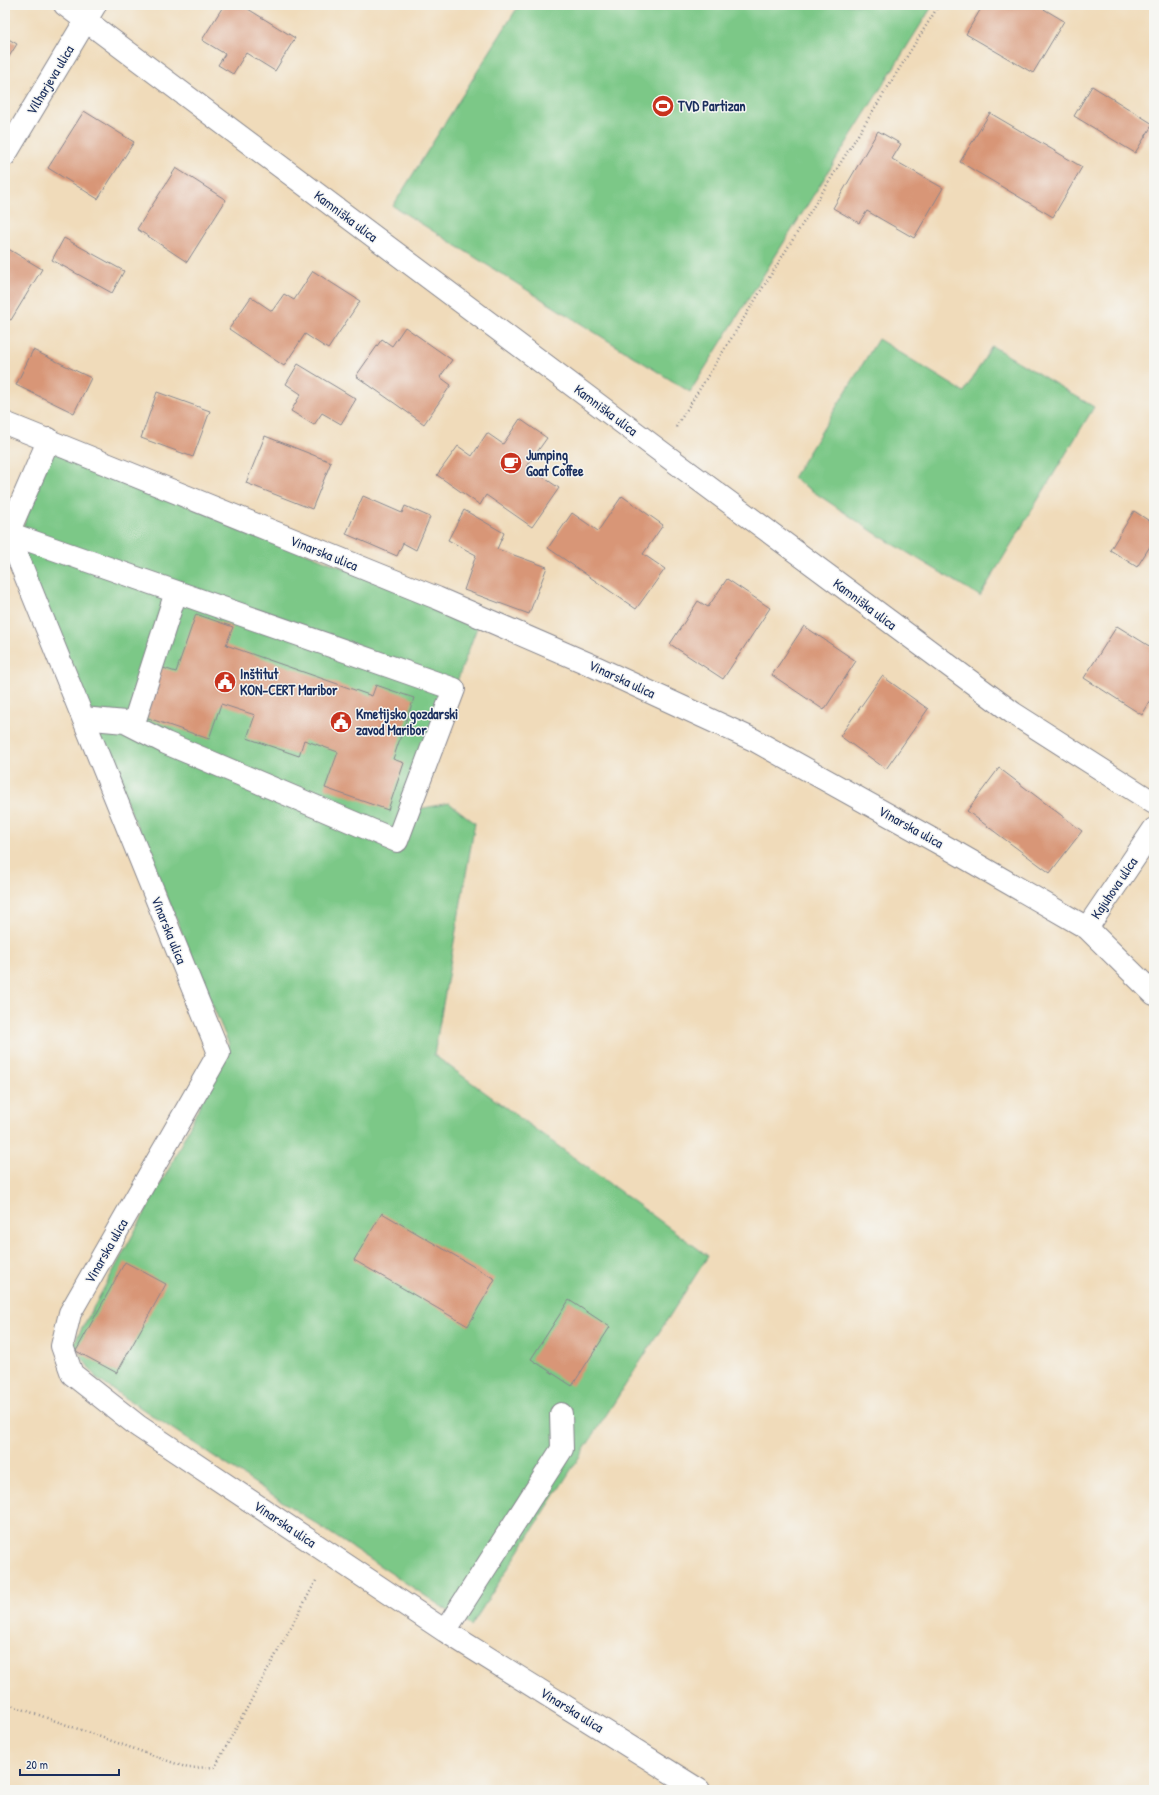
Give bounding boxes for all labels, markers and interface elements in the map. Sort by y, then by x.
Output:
street label: Vilharjeva ulica [21,41,79,119]
sports icon: TVD Partizan [650,93,676,119]
place label: TVD Partizan [677,96,746,115]
street label: Kamniška ulica [311,185,382,246]
street label: Kamniška ulica [571,379,642,440]
place label: Jumping Goat Coffee [526,445,584,480]
cafe icon: Jumping Goat Coffee [498,450,524,476]
street label: Vinarska ulica [287,530,361,575]
street label: Kamniška ulica [830,573,901,634]
street label: Vinarska ulica [586,655,659,702]
place label: Inštitut KON-CERT Maribor [240,664,338,699]
public building icon: Inštitut KON-CERT Maribor [212,669,238,695]
place label: Kmetijsko gozdarski zavod Maribor [356,704,458,739]
public building icon: Kmetijsko gozdarski zavod Maribor [328,709,354,735]
street label: Vinarska ulica [875,801,948,852]
street label: Kajuhova ulica [1086,853,1142,923]
street label: Vinarska ulica [147,893,192,967]
street label: Vinarska ulica [79,1215,132,1286]
street label: Vinarska ulica [250,1496,321,1552]
street label: Vinarska ulica [537,1683,608,1737]
scale bar [20,1751,119,1777]
text: 20 m [26,1756,48,1773]

